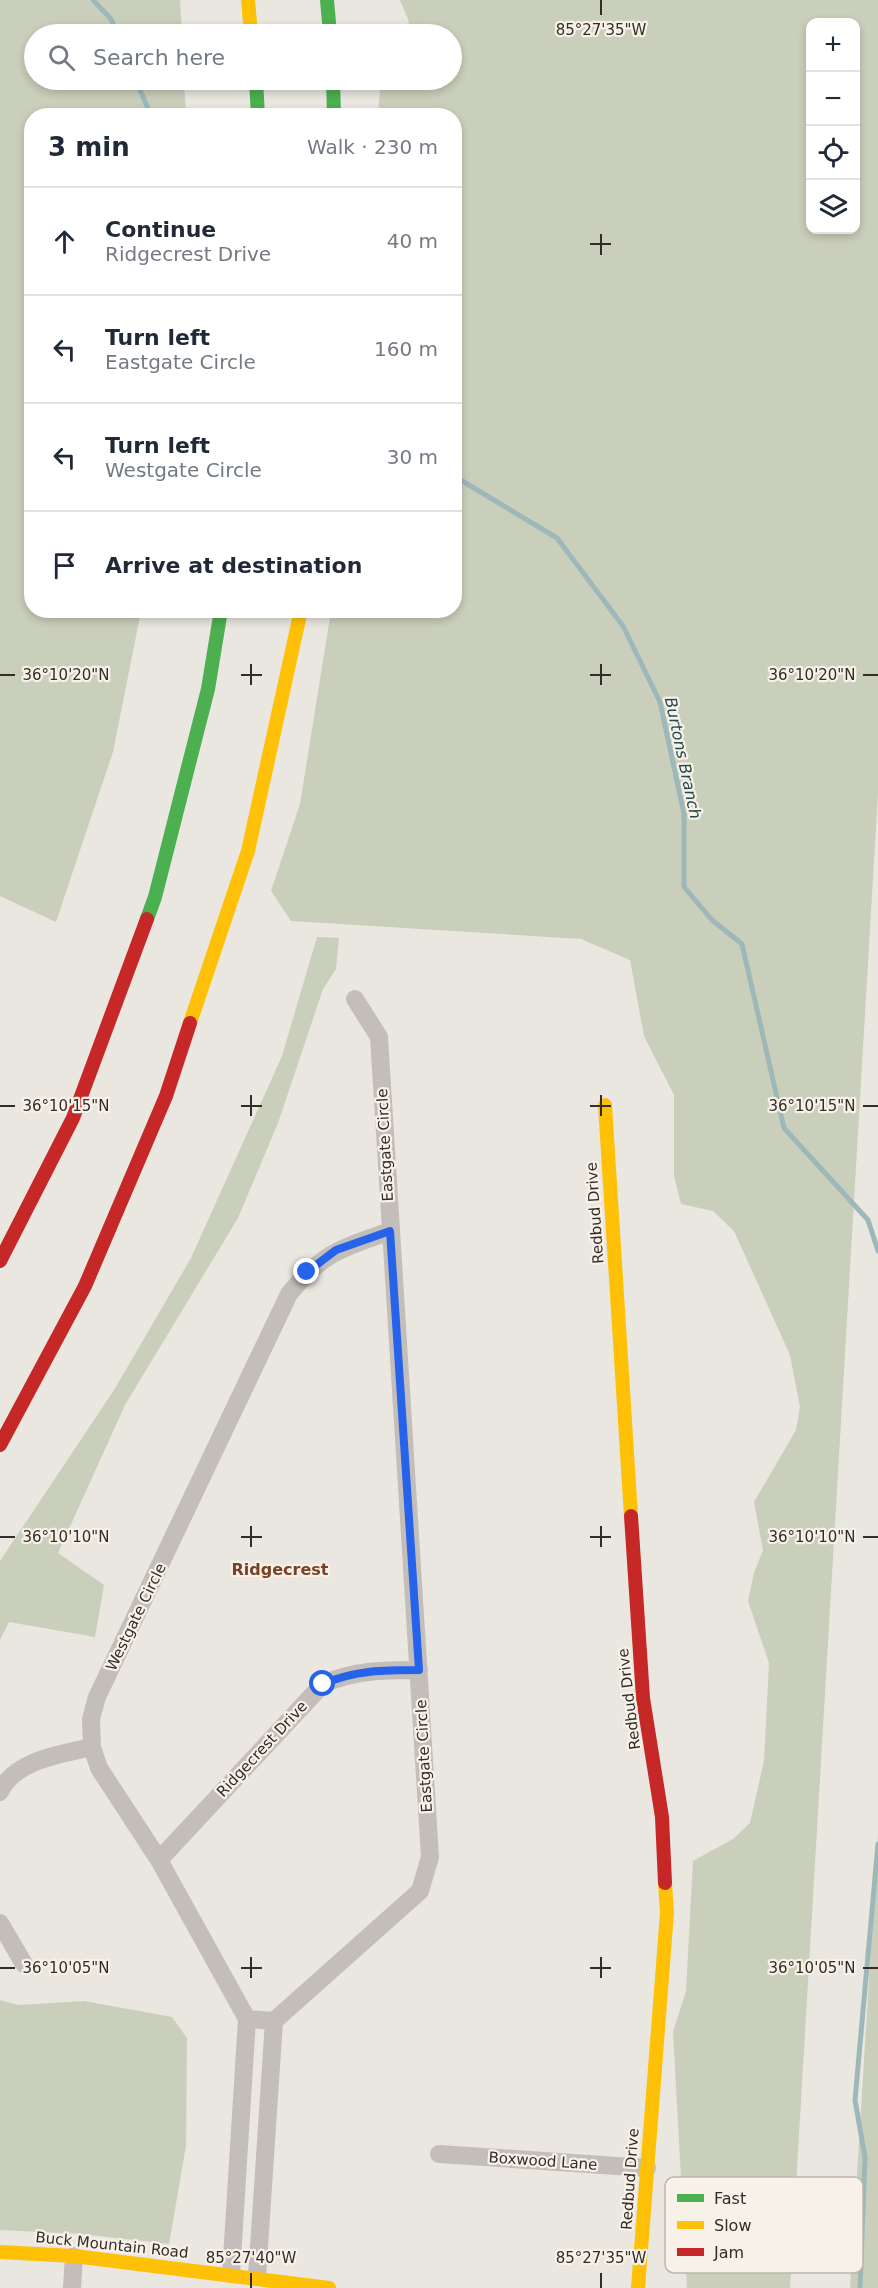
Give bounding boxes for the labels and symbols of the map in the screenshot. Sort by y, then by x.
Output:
text: 85°27'35"W [556,21,646,39]
text: 36°10'20"N [22,666,110,684]
text: 36°10'20"N [768,666,856,684]
water label: Burtons Branch [661,695,705,821]
street label: Eastgate Circle [373,1088,397,1202]
text: 36°10'15"N [22,1097,110,1115]
text: 36°10'15"N [768,1097,856,1115]
street label: Redbud Drive [582,1162,608,1264]
route end [293,1258,319,1284]
text: 36°10'10"N [22,1528,110,1546]
text: 36°10'10"N [768,1528,856,1546]
street label: Westgate Circle [102,1560,170,1674]
district label: Ridgecrest [232,1560,329,1579]
street label: Redbud Drive [614,1647,644,1751]
route start [309,1670,335,1696]
street label: Ridgecrest Drive [213,1697,311,1801]
street label: Eastgate Circle [412,1699,436,1813]
text: 36°10'05"N [22,1959,110,1977]
text: 36°10'05"N [768,1959,856,1977]
street label: Redbud Drive [617,2128,643,2230]
street label: Boxwood Lane [488,2148,598,2174]
legend [665,2177,863,2273]
text: Fast [714,2189,746,2208]
text: Slow [714,2216,751,2235]
street label: Buck Mountain Road [35,2228,189,2262]
text: Jam [713,2243,744,2262]
text: 85°27'40"W [206,2249,296,2267]
text: 85°27'35"W [556,2249,646,2267]

